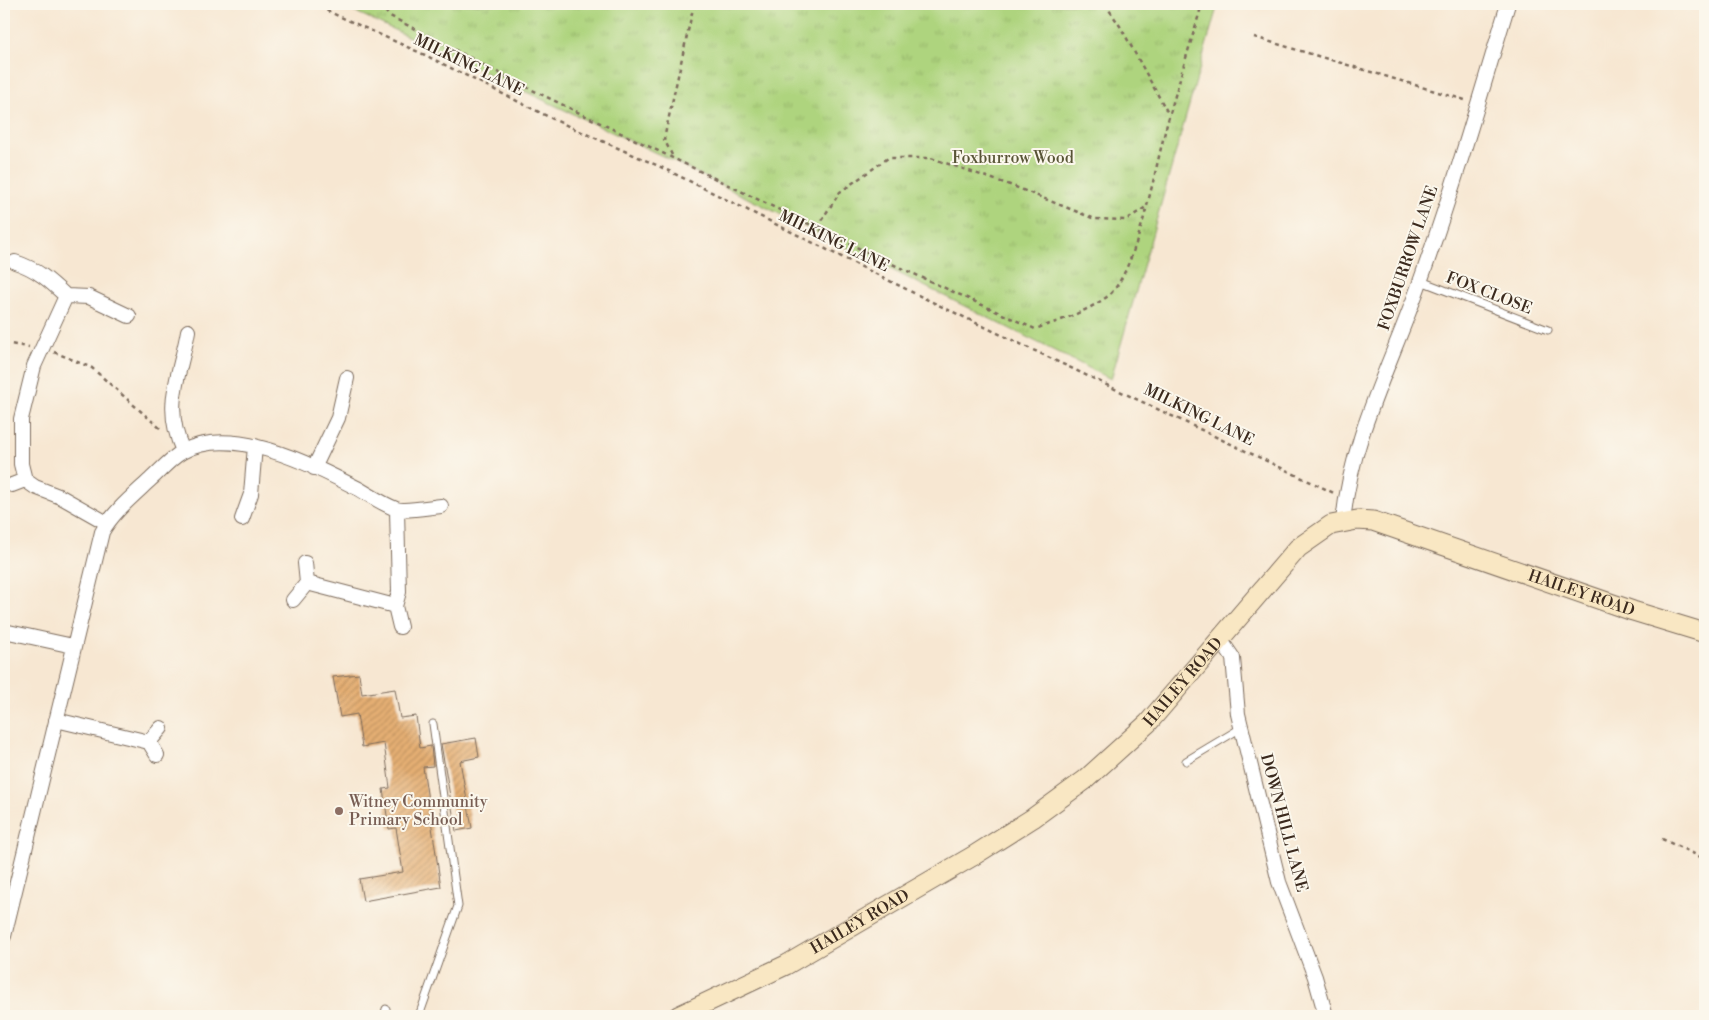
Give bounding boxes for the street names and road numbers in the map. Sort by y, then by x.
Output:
street label: MILKING LANE [411,30,527,100]
street label: FOXBURROW LANE [1374,183,1442,333]
street label: MILKING LANE [776,206,892,276]
street label: FOX CLOSE [1443,267,1535,319]
street label: MILKING LANE [1141,380,1257,450]
street label: HAILEY ROAD [1525,565,1637,621]
street label: HAILEY ROAD [1139,633,1227,731]
street label: DOWN HILL LANE [1256,752,1312,894]
street label: HAILEY ROAD [807,885,913,959]

